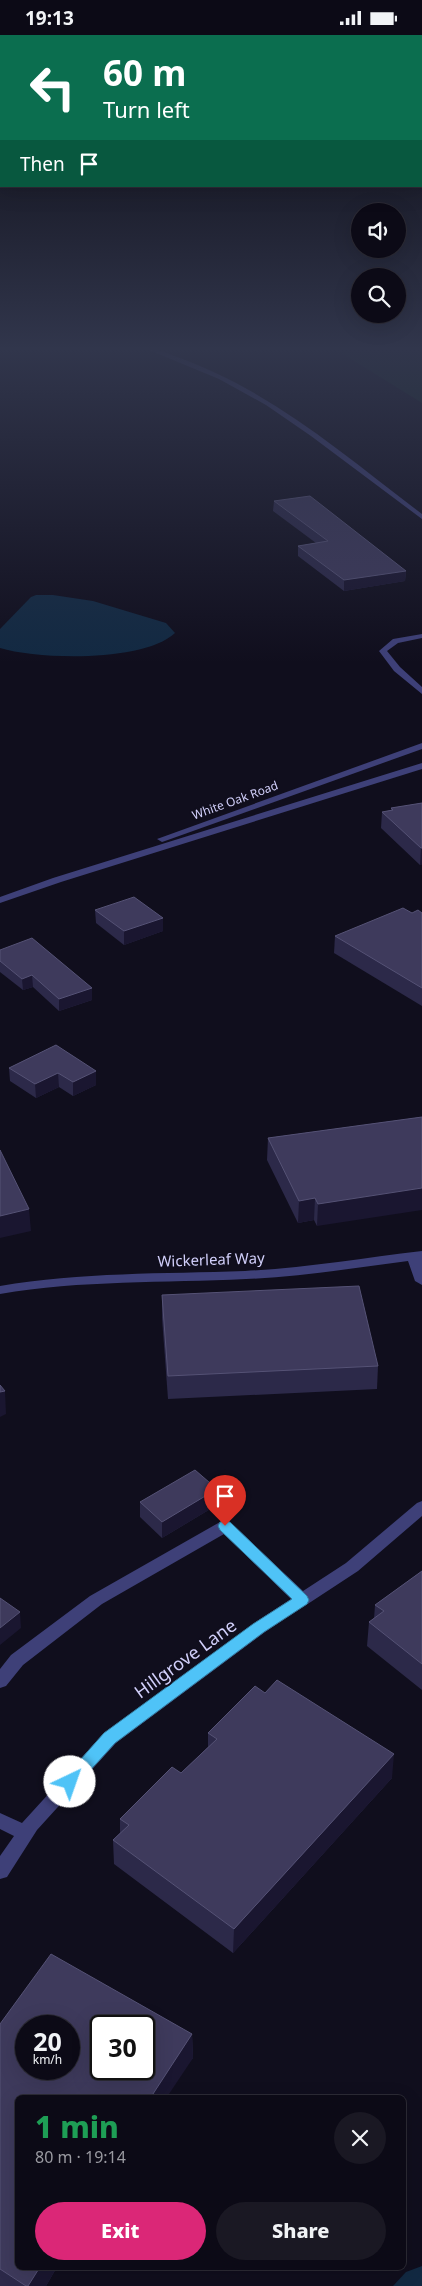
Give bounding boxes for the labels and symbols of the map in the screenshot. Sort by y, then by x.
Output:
street label: White Oak Road [190,777,280,823]
street label: Wickerleaf Way [157,1247,265,1271]
pin [204,1475,246,1526]
street label: Hillgrove Lane [129,1613,241,1703]
position arrow [43,1755,95,1807]
speed limit sign: 30 [90,2015,155,2080]

